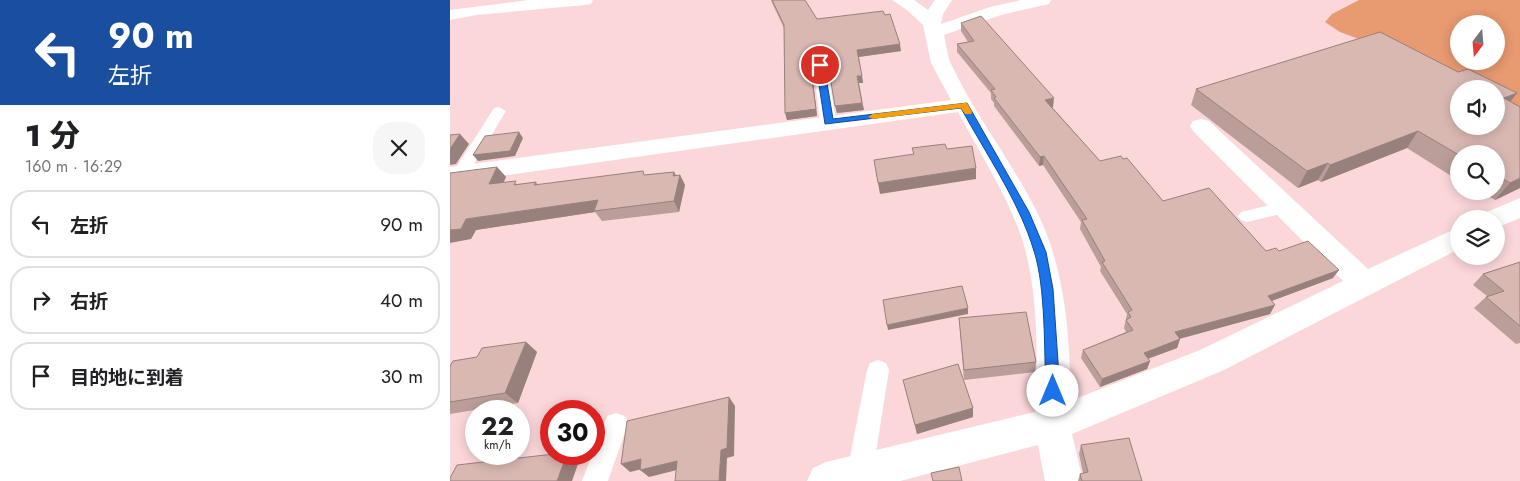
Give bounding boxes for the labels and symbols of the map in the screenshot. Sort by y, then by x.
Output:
north arrow [1450,15,1505,70]
pin [799,44,841,86]
position arrow [1026,364,1078,416]
speed limit sign: 30 [540,400,605,465]

